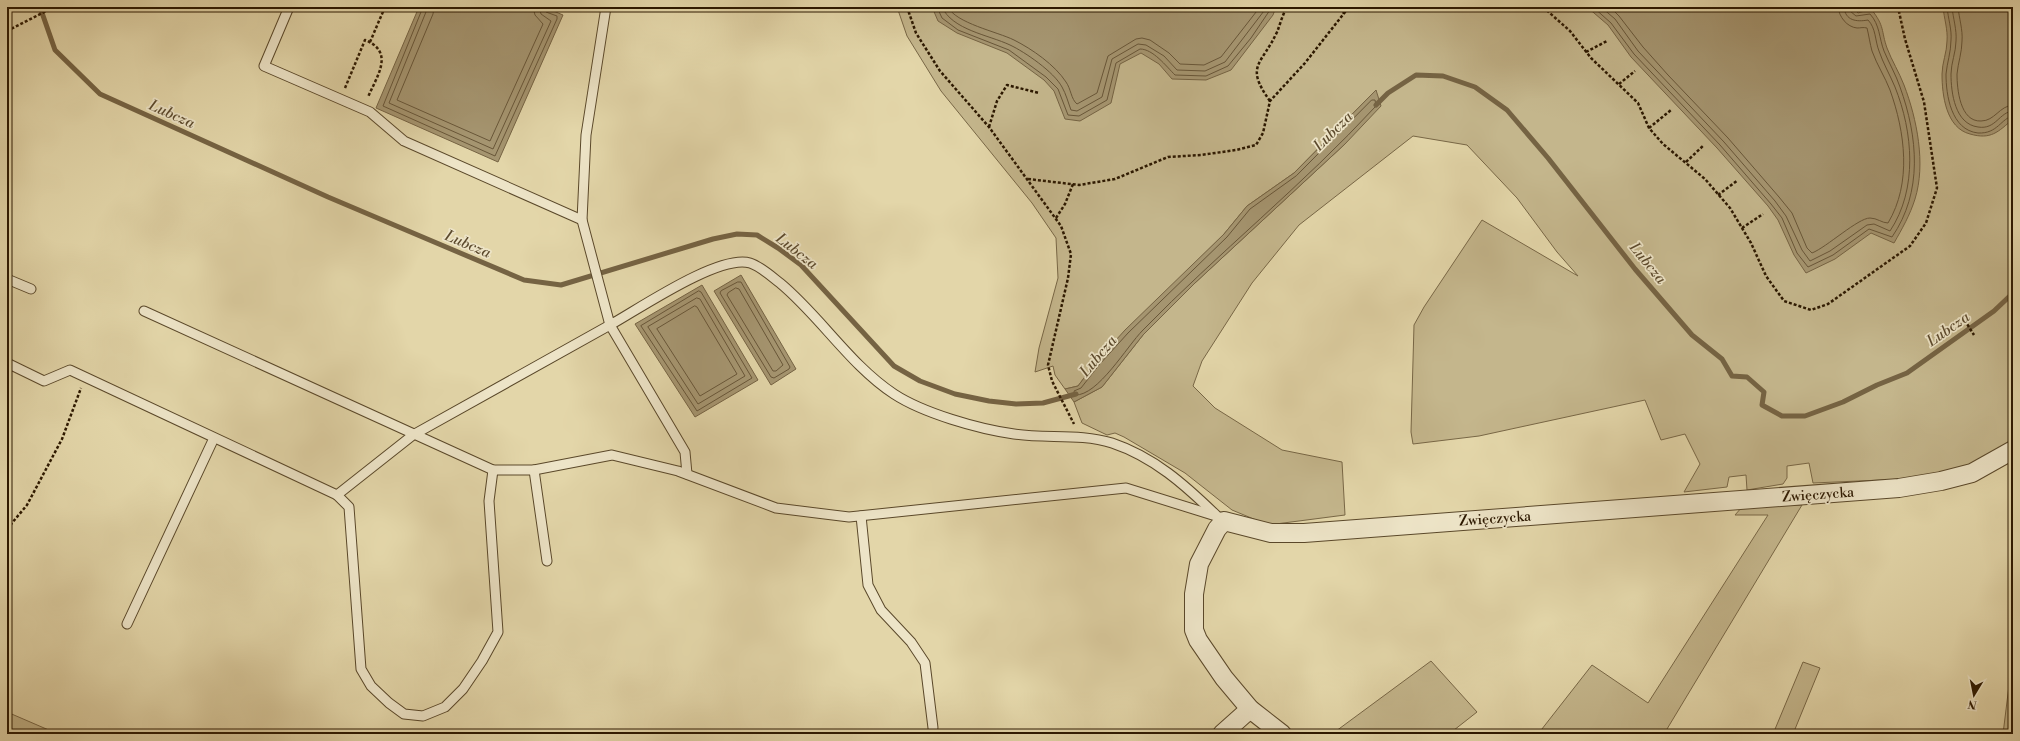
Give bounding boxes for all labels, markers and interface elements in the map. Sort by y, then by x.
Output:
water label: Lubcza [145,96,198,133]
water label: Lubcza [1309,107,1357,156]
water label: Lubcza [441,226,494,263]
water label: Lubcza [771,229,822,274]
water label: Lubcza [1625,238,1671,288]
water label: Lubcza [1922,307,1974,352]
water label: Lubcza [1075,331,1122,382]
street label: Zwięczycka [1781,483,1856,506]
street label: Zwięczycka [1458,507,1533,530]
north arrow [1954,675,1994,715]
text: N [1967,696,1978,712]

